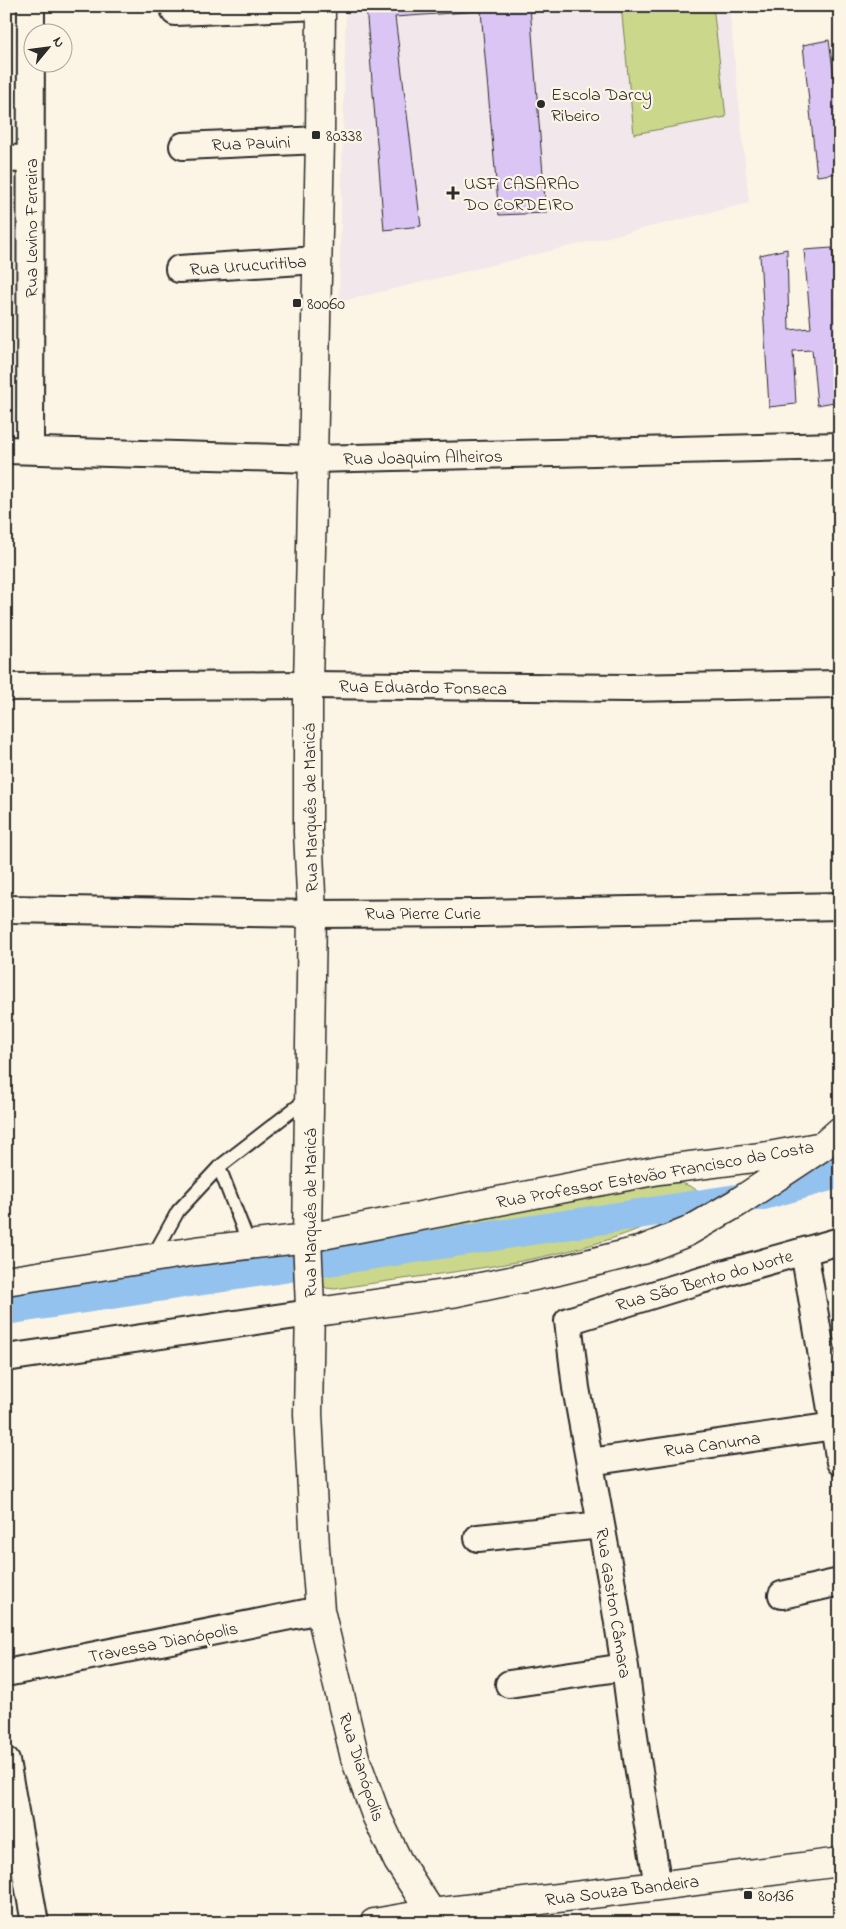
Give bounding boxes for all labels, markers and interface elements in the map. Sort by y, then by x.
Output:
north arrow [22,22,72,72]
text: N [47,33,70,52]
place label: Escola Darcy Ribeiro [551,83,652,130]
marker: Escola Darcy Ribeiro [535,98,547,110]
place label: 80338 [326,124,362,150]
marker: 80338 [310,129,322,141]
street label: Rua Pauini [211,131,291,159]
street label: Rua Levino Ferreira [20,158,46,298]
place label: USF CASARAO DO CORDEIRO [463,172,580,219]
marker: USF CASARAO DO CORDEIRO [446,186,460,200]
street label: Rua Urucuritiba [189,250,307,284]
place label: 80060 [307,292,345,318]
marker: 80060 [291,297,303,309]
street label: Rua Joaquim Alheiros [343,445,503,473]
street label: Rua Eduardo Fonseca [339,675,507,703]
street label: Rua Marquês de Maricá [298,723,326,893]
street label: Rua Pierre Curie [365,902,482,928]
street label: Rua Marquês de Maricá [299,1128,325,1298]
street label: Rua Professor Estevão Francisco da Costa [494,1135,816,1217]
street label: Rua São Bento do Norte [613,1244,797,1320]
street label: Rua Canuma [663,1426,762,1466]
street label: Rua Gaston Câmara [587,1526,637,1680]
street label: Travessa Dianópolis [86,1617,241,1671]
street label: Rua Dianópolis [330,1710,390,1825]
street label: Rua Souza Bandeira [544,1870,701,1914]
place label: 80136 [758,1884,794,1910]
marker: 80136 [742,1889,754,1901]

